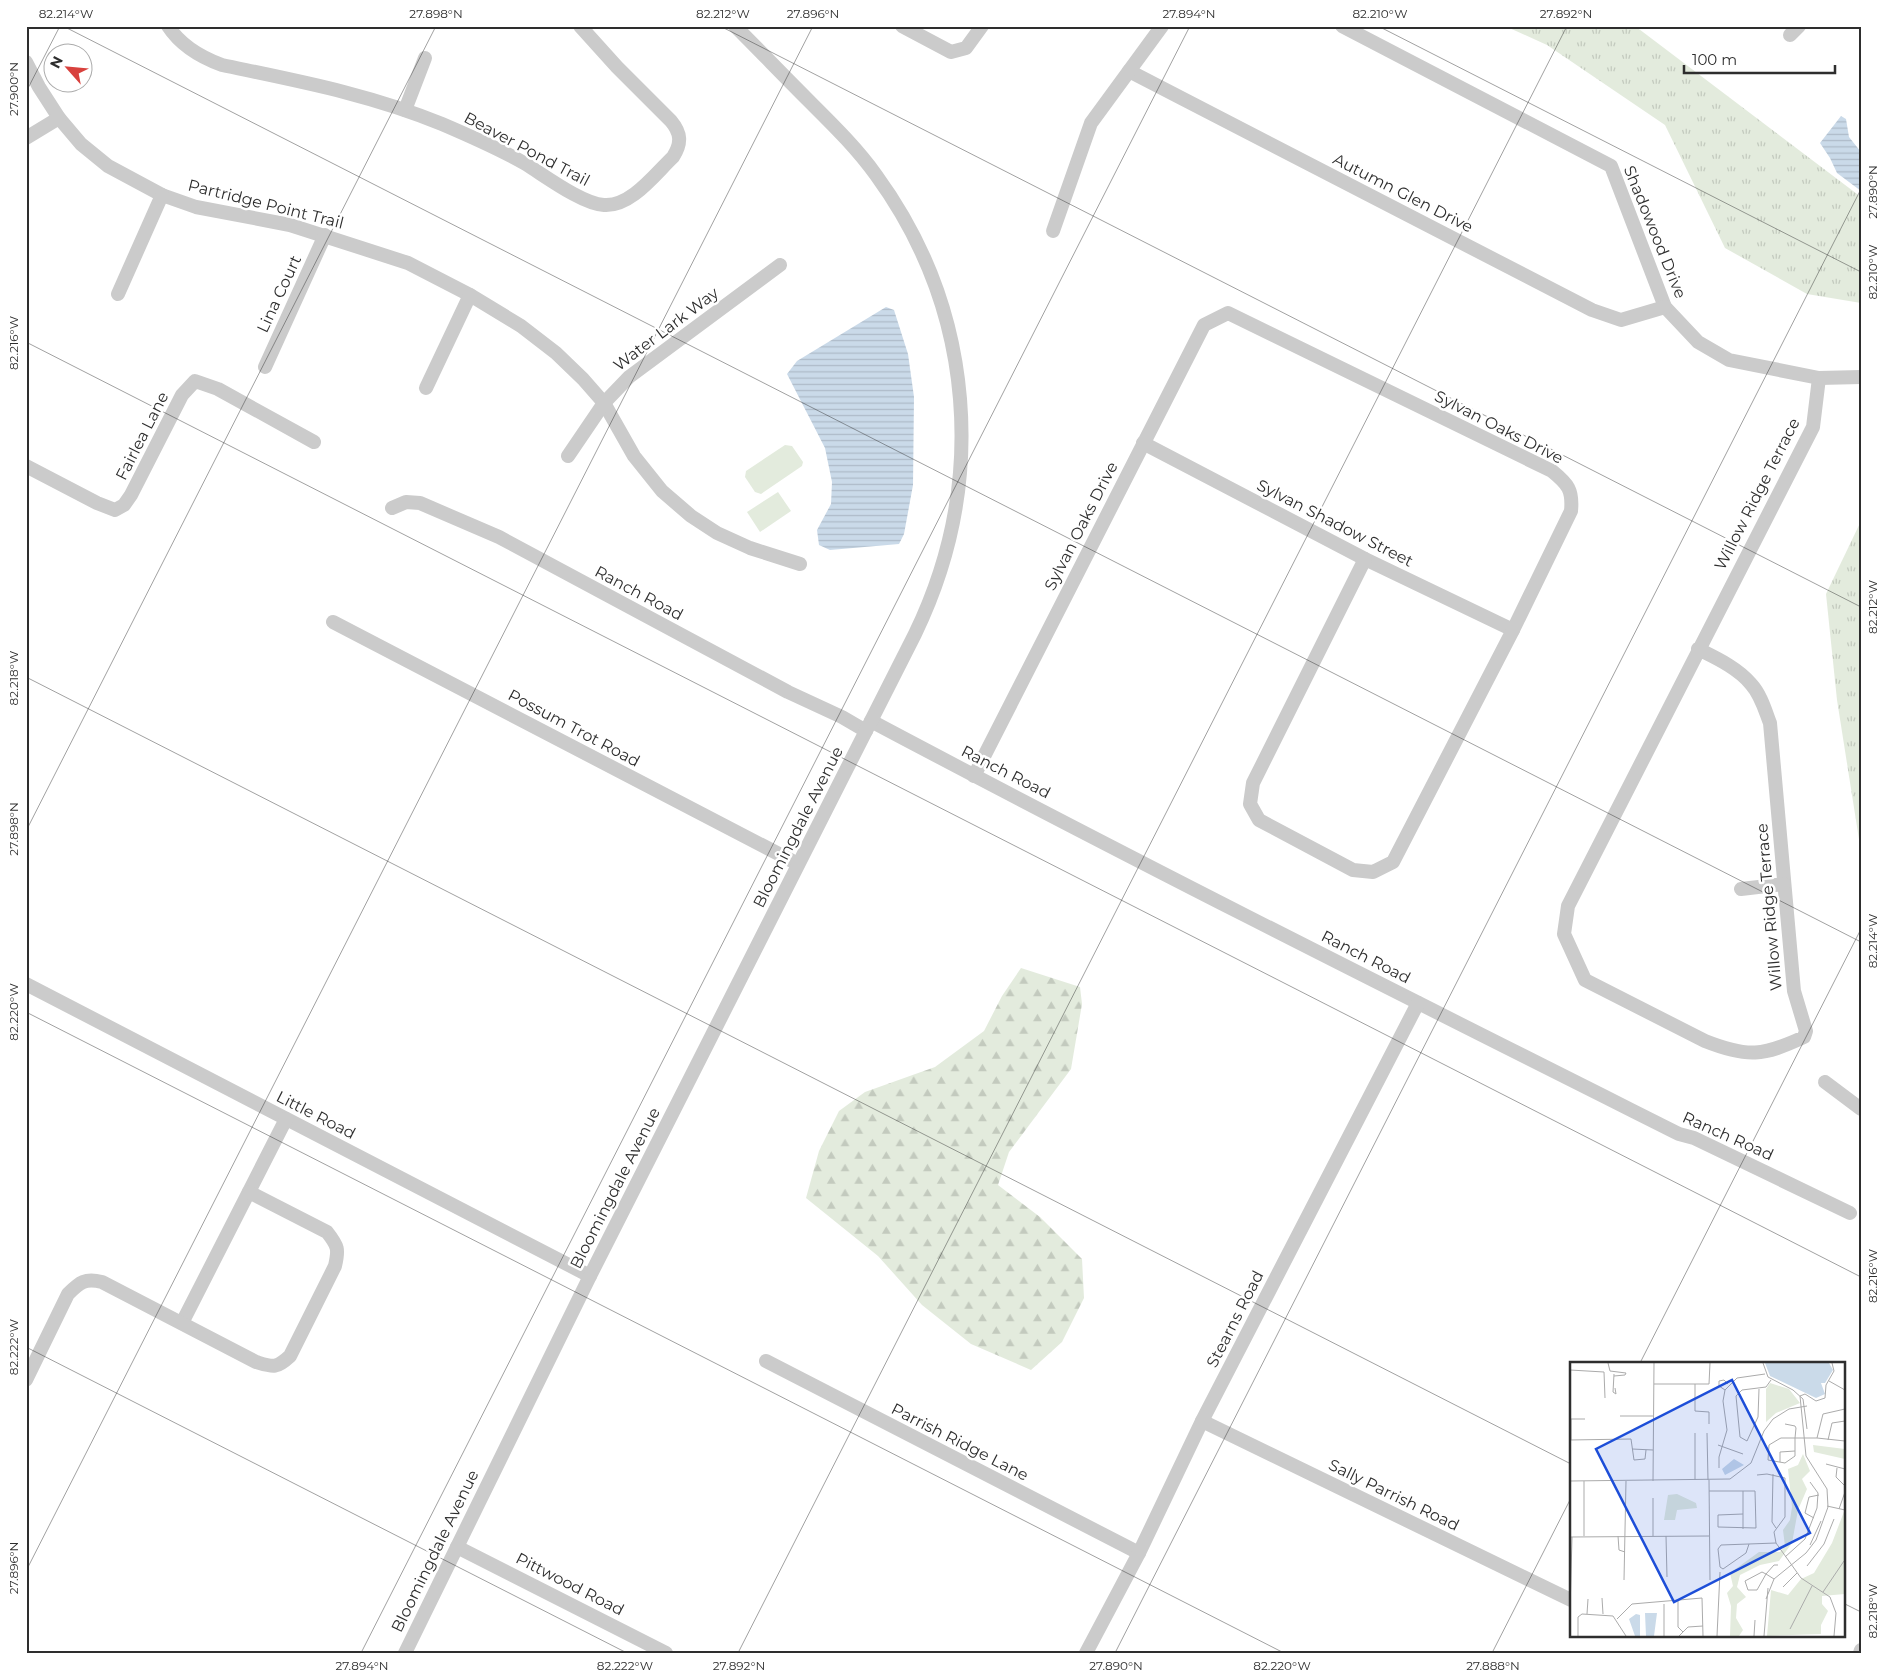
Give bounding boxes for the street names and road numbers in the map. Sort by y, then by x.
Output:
street label: Beaver Pond Trail [461,108,593,190]
street label: Autumn Glen Drive [1330,149,1476,237]
street label: Shadowood Drive [1620,163,1690,301]
street label: Partridge Point Trail [186,175,346,233]
street label: Lina Court [253,252,305,336]
street label: Water Lark Way [610,283,722,375]
street label: Sylvan Oaks Drive [1432,386,1566,468]
street label: Fairlea Lane [112,389,172,483]
street label: Willow Ridge Terrace [1710,415,1804,573]
street label: Sylvan Oaks Drive [1040,459,1122,593]
street label: Sylvan Shadow Street [1254,475,1417,571]
street label: Ranch Road [592,562,686,624]
street label: Possum Trot Road [505,685,643,771]
street label: Ranch Road [958,741,1054,803]
street label: Bloomingdale Avenue [749,743,847,911]
street label: Willow Ridge Terrace [1752,822,1786,992]
street label: Ranch Road [1318,926,1414,988]
street label: Little Road [273,1087,359,1143]
street label: Bloomingdale Avenue [566,1104,664,1272]
street label: Ranch Road [1680,1107,1776,1165]
street label: Stearns Road [1203,1268,1267,1370]
street label: Parrish Ridge Lane [888,1399,1032,1485]
street label: Sally Parrish Road [1326,1455,1462,1535]
street label: Bloomingdale Avenue [387,1467,483,1635]
street label: Pittwood Road [513,1549,627,1619]

